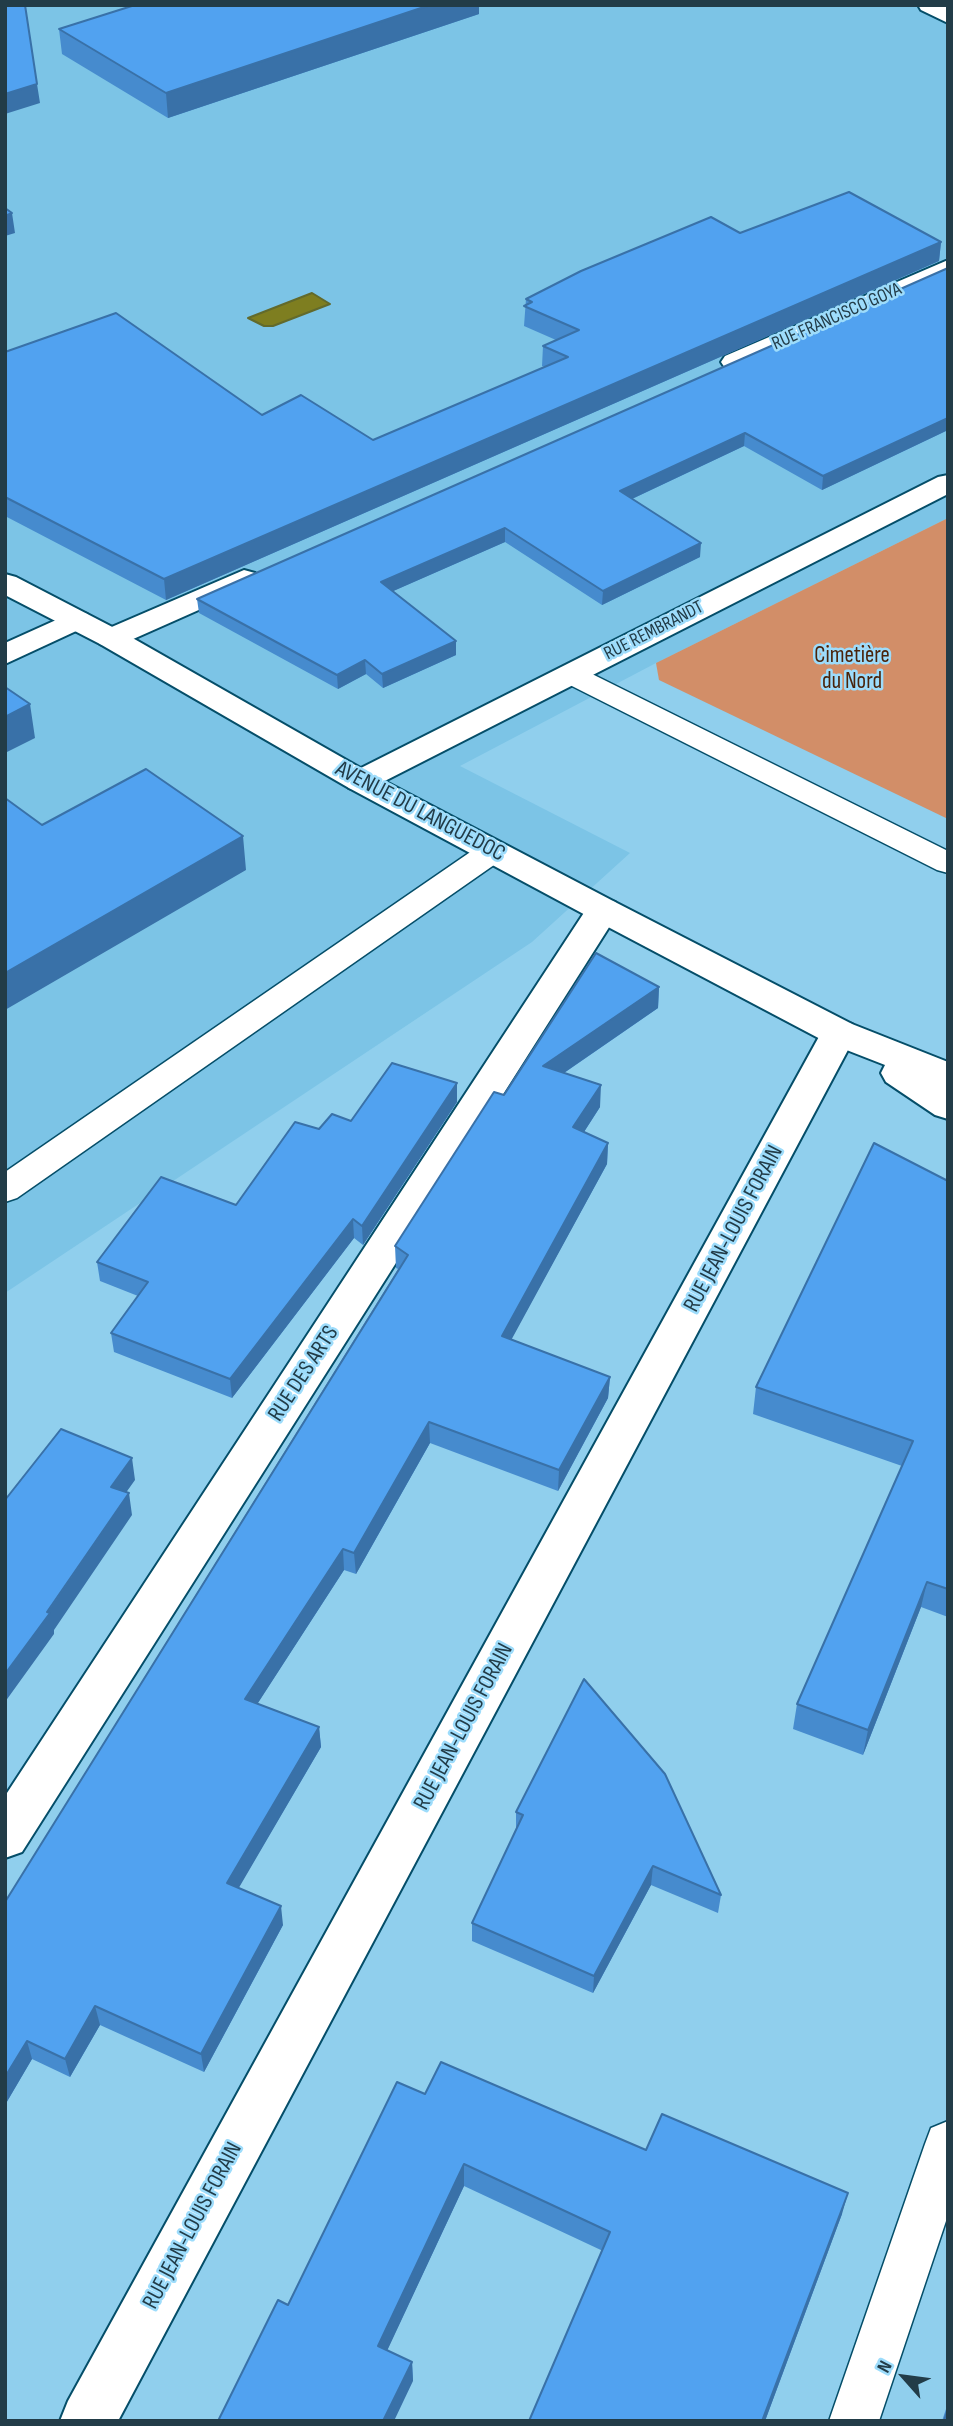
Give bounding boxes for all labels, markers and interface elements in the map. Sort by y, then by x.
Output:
street label: RUE FRANCISCO GOYA [769,278,905,356]
street label: RUE REMBRANDT [601,596,707,666]
park label: Cimetière du Nord [814,642,890,696]
street label: AVENUE DU LANGUEDOC [330,756,510,868]
street label: RUE JEAN-LOUIS FORAIN [678,1141,790,1317]
street label: RUE DES ARTS [263,1321,345,1427]
street label: RUE JEAN-LOUIS FORAIN [408,1639,520,1815]
street label: RUE JEAN-LOUIS FORAIN [137,2138,249,2314]
north arrow [869,2342,939,2412]
text: N [872,2357,898,2377]

